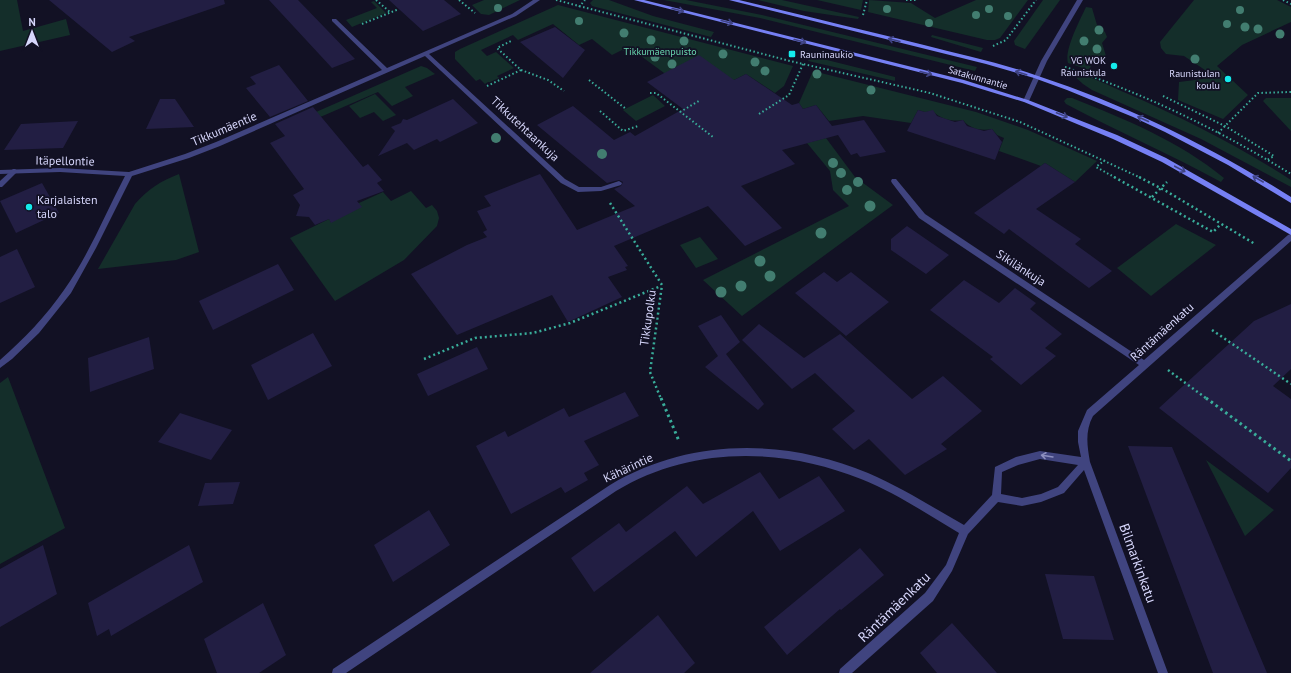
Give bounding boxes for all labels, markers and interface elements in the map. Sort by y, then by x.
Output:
one-way arrow [671,7,684,14]
north arrow [12,12,52,52]
text: N [28,15,36,29]
one-way arrow [720,19,733,27]
one-way arrow [888,35,901,43]
one-way arrow [793,37,806,45]
park label: Tikkumäenpuisto [623,45,697,58]
place label: Rauninaukio [800,48,853,61]
marker: Rauninaukio [787,49,797,59]
place label: VG WOK Raunistula [1061,54,1106,79]
marker: VG WOK Raunistula [1109,61,1119,71]
street label: Satakunnantie [947,63,1009,92]
place label: Raunistulan koulu [1169,67,1220,92]
one-way arrow [1016,68,1028,76]
one-way arrow [919,69,932,77]
marker: Raunistulan koulu [1223,74,1233,84]
street label: Tikkutehtaankuja [488,93,563,164]
street label: Tikkumäentie [189,108,259,149]
one-way arrow [1056,112,1068,119]
one-way arrow [1137,115,1149,122]
street label: Itäpellontie [35,152,95,169]
one-way arrow [1174,166,1186,173]
one-way arrow [1252,175,1264,183]
place label: Karjalaisten talo [37,192,98,221]
marker: Karjalaisten talo [24,202,34,212]
street label: Sikilänkuja [994,246,1049,289]
street label: Tikkupolku [636,289,659,347]
street label: Räntämäenkatu [1127,299,1196,364]
street label: Kähärintie [601,450,655,486]
one-way arrow [1041,452,1054,460]
street label: Bilmarkinkatu [1115,521,1161,605]
street label: Räntämäenkatu [854,568,934,646]

